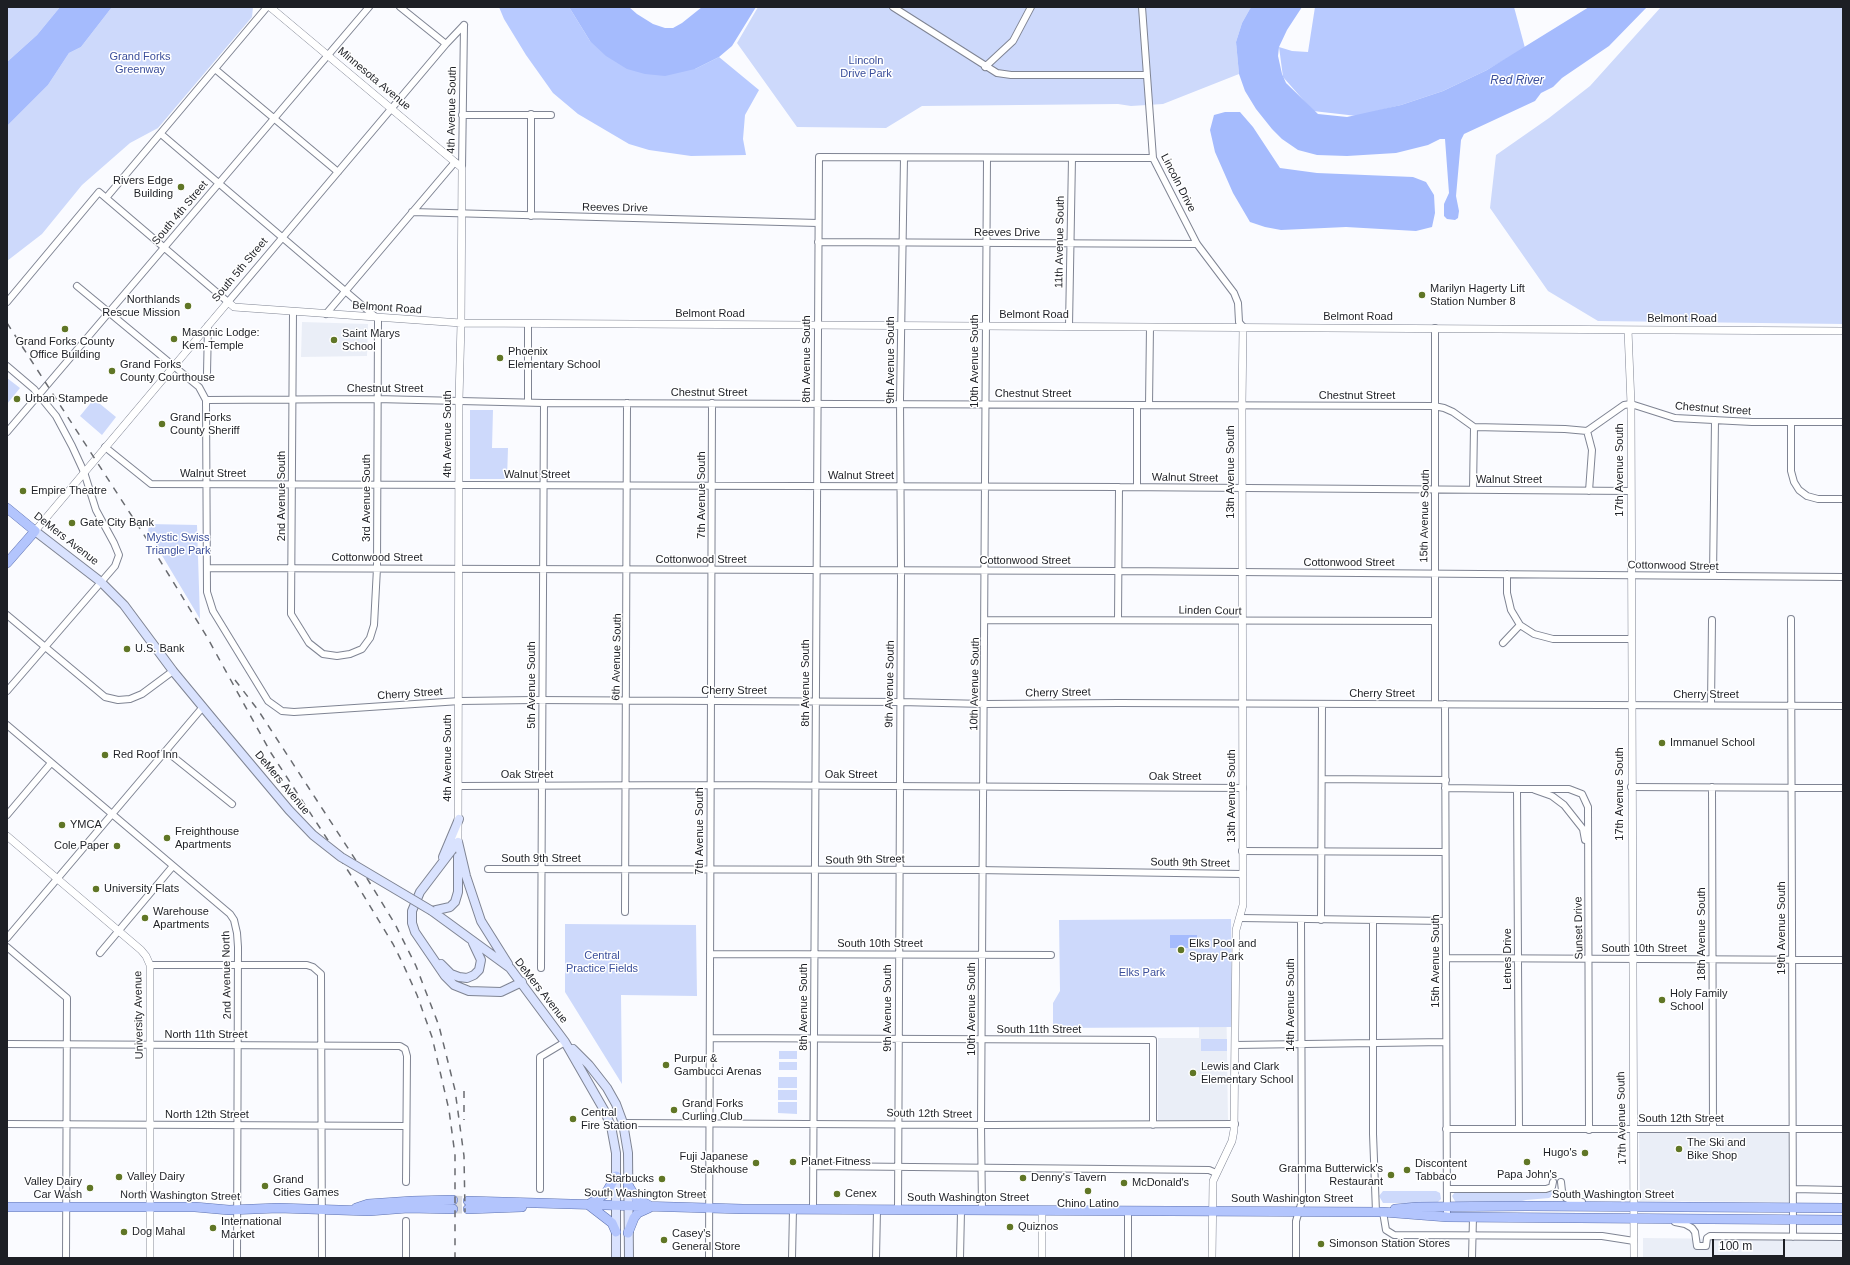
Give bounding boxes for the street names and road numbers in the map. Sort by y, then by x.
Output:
street label: Minnesota Avenue [335,45,413,113]
street label: 4th Avenue South [445,66,459,154]
street label: Lincoln Drive [1158,152,1198,214]
street label: South 4th Street [149,178,211,248]
street label: 11th Avenue South [1053,196,1067,288]
street label: Reeves Drive [582,201,648,215]
street label: Reeves Drive [974,226,1040,240]
street label: South 5th Street [209,235,271,305]
street label: Belmont Road [352,299,422,317]
street label: Belmont Road [675,307,745,321]
street label: Belmont Road [999,308,1069,322]
street label: Belmont Road [1323,310,1393,324]
street label: Belmont Road [1647,312,1717,326]
street label: 10th Avenue South [968,314,982,408]
street label: 8th Avenue South [800,315,814,403]
street label: 9th Avenue South [884,316,898,404]
street label: Chestnut Street [347,382,423,396]
street label: Chestnut Street [671,386,747,400]
street label: Chestnut Street [995,387,1071,401]
street label: Chestnut Street [1319,389,1395,403]
street label: 4th Avenue South [441,390,455,478]
street label: Chestnut Street [1674,400,1752,418]
street label: 17th Avenue South [1613,423,1627,517]
street label: 13th Avenue South [1224,425,1238,519]
street label: 2nd Avenue South [275,451,289,541]
street label: 7th Avenue South [695,451,709,539]
street label: 3rd Avenue South [360,454,374,542]
street label: Walnut Street [180,467,246,481]
street label: Walnut Street [504,468,570,482]
street label: Walnut Street [828,469,894,483]
street label: 15th Avenue South [1418,469,1432,563]
street label: Walnut Street [1152,471,1218,485]
street label: Walnut Street [1476,473,1542,487]
street label: DeMers Avenue [31,510,101,568]
street label: Cottonwood Street [331,551,423,565]
street label: Cottonwood Street [655,553,747,567]
street label: Cottonwood Street [979,554,1071,568]
street label: Cottonwood Street [1303,556,1395,570]
street label: Cottonwood Street [1627,559,1719,573]
street label: Linden Court [1178,604,1242,618]
street label: 6th Avenue South [610,613,624,701]
street label: 10th Avenue South [968,637,982,731]
street label: 8th Avenue South [799,639,813,727]
street label: 9th Avenue South [883,640,897,728]
street label: 5th Avenue South [525,641,539,729]
street label: Cherry Street [701,684,767,698]
street label: Cherry Street [377,685,443,703]
street label: Cherry Street [1025,686,1091,700]
street label: Cherry Street [1349,687,1415,701]
street label: Cherry Street [1673,688,1739,702]
street label: 4th Avenue South [441,714,455,802]
street label: 17th Avenue South [1613,747,1627,841]
street label: DeMers Avenue [252,749,312,817]
street label: 13th Avenue South [1225,749,1239,843]
street label: Oak Street [501,768,553,782]
street label: Oak Street [825,768,877,782]
street label: Oak Street [1149,770,1201,784]
street label: 7th Avenue South [693,787,707,875]
street label: South 9th Street [501,852,581,866]
street label: South 9th Street [825,853,905,867]
street label: South 9th Street [1150,856,1230,870]
street label: 19th Avenue South [1775,881,1789,975]
street label: 18th Avenue South [1695,887,1709,981]
street label: Sunset Drive [1572,896,1586,960]
street label: 15th Avenue South [1429,914,1443,1008]
street label: Letnes Drive [1501,928,1515,990]
street label: 2nd Avenue North [220,931,234,1019]
street label: South 10th Street [837,937,923,951]
street label: South 10th Street [1601,942,1687,956]
street label: DeMers Avenue [512,956,570,1026]
street label: 14th Avenue South [1284,958,1298,1052]
street label: 10th Avenue South [965,962,979,1056]
street label: 8th Avenue South [797,963,811,1051]
street label: 9th Avenue South [881,964,895,1052]
street label: University Avenue [132,971,146,1059]
street label: South 11th Street [997,1023,1081,1037]
street label: North 11th Street [165,1028,247,1042]
street label: 17th Avenue South [1615,1071,1629,1165]
street label: South 12th Street [886,1107,972,1121]
street label: North 12th Street [165,1108,249,1122]
street label: South 12th Street [1638,1112,1724,1126]
street label: South Washington Street [584,1186,706,1202]
street label: North Washington Street [120,1188,240,1204]
street label: South Washington Street [1552,1188,1674,1202]
street label: South Washington Street [907,1191,1029,1205]
street label: South Washington Street [1231,1192,1353,1206]

